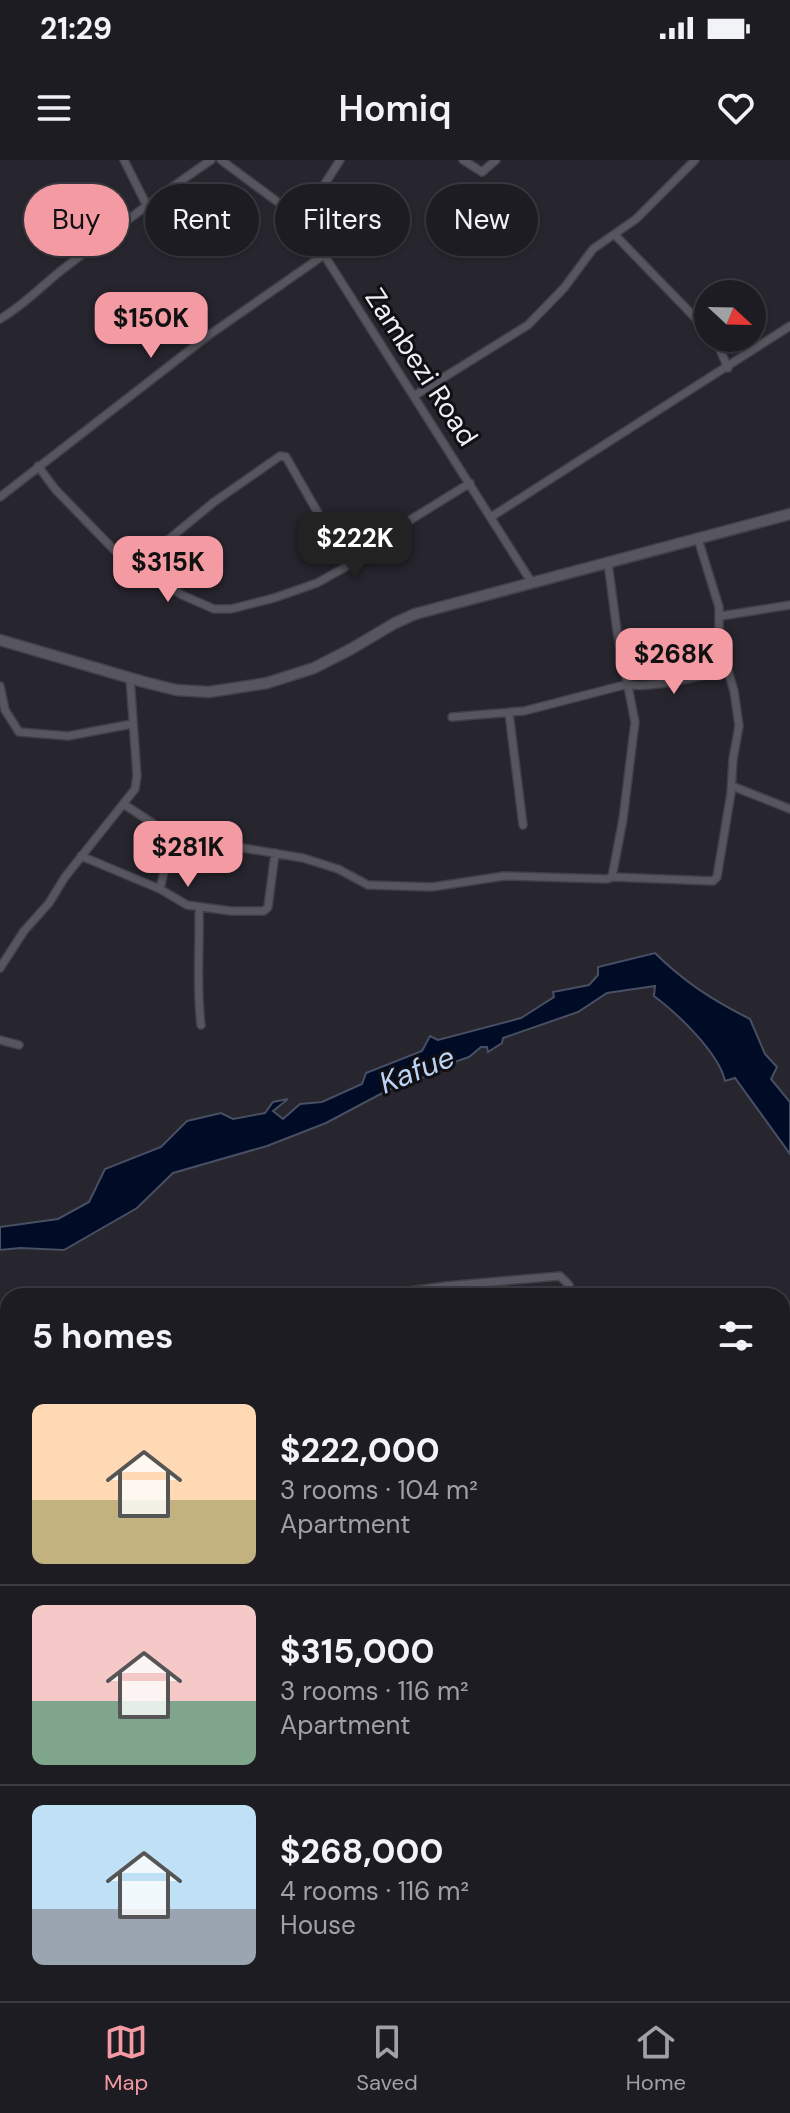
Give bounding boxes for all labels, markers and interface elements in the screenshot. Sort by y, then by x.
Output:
text: 21:29 [40,9,112,48]
text: Homiq [338,85,452,132]
icon: menu [32,86,76,130]
icon: heart [714,86,758,130]
chip: Buy [24,184,129,256]
chip: Rent [145,184,259,256]
chip: Filters [275,184,410,256]
chip: New [426,184,538,256]
north arrow [694,280,766,352]
map controls [694,280,766,352]
street label: Zambezi Road [357,281,486,453]
pin: $150K [95,292,207,360]
text: $150K [113,301,189,335]
pin: $222K [299,512,411,580]
text: $222K [316,521,394,555]
pin: $315K [112,536,224,604]
text: $315K [131,545,205,579]
pin: $268K [618,628,730,696]
text: $268K [634,637,714,671]
pin: $281K [132,821,244,889]
text: $281K [152,830,224,864]
water label: Kafue [373,1037,460,1102]
text: 5 homes [32,1314,173,1359]
icon: filters [714,1314,758,1358]
text: $222,000 [280,1428,440,1473]
icon: home [96,1436,192,1532]
text: 3 rooms · 104 m² [280,1473,478,1507]
text: Apartment [280,1507,411,1541]
text: $315,000 [280,1629,435,1674]
icon: home [96,1637,192,1733]
text: 3 rooms · 116 m² [280,1674,469,1708]
text: Apartment [280,1708,411,1742]
text: $268,000 [280,1829,443,1874]
icon: home [96,1837,192,1933]
text: 4 rooms · 116 m² [280,1874,469,1908]
text: House [280,1908,356,1942]
tab: Map [104,2020,148,2097]
tab: Saved [356,2020,418,2097]
tab: Home [626,2020,686,2097]

